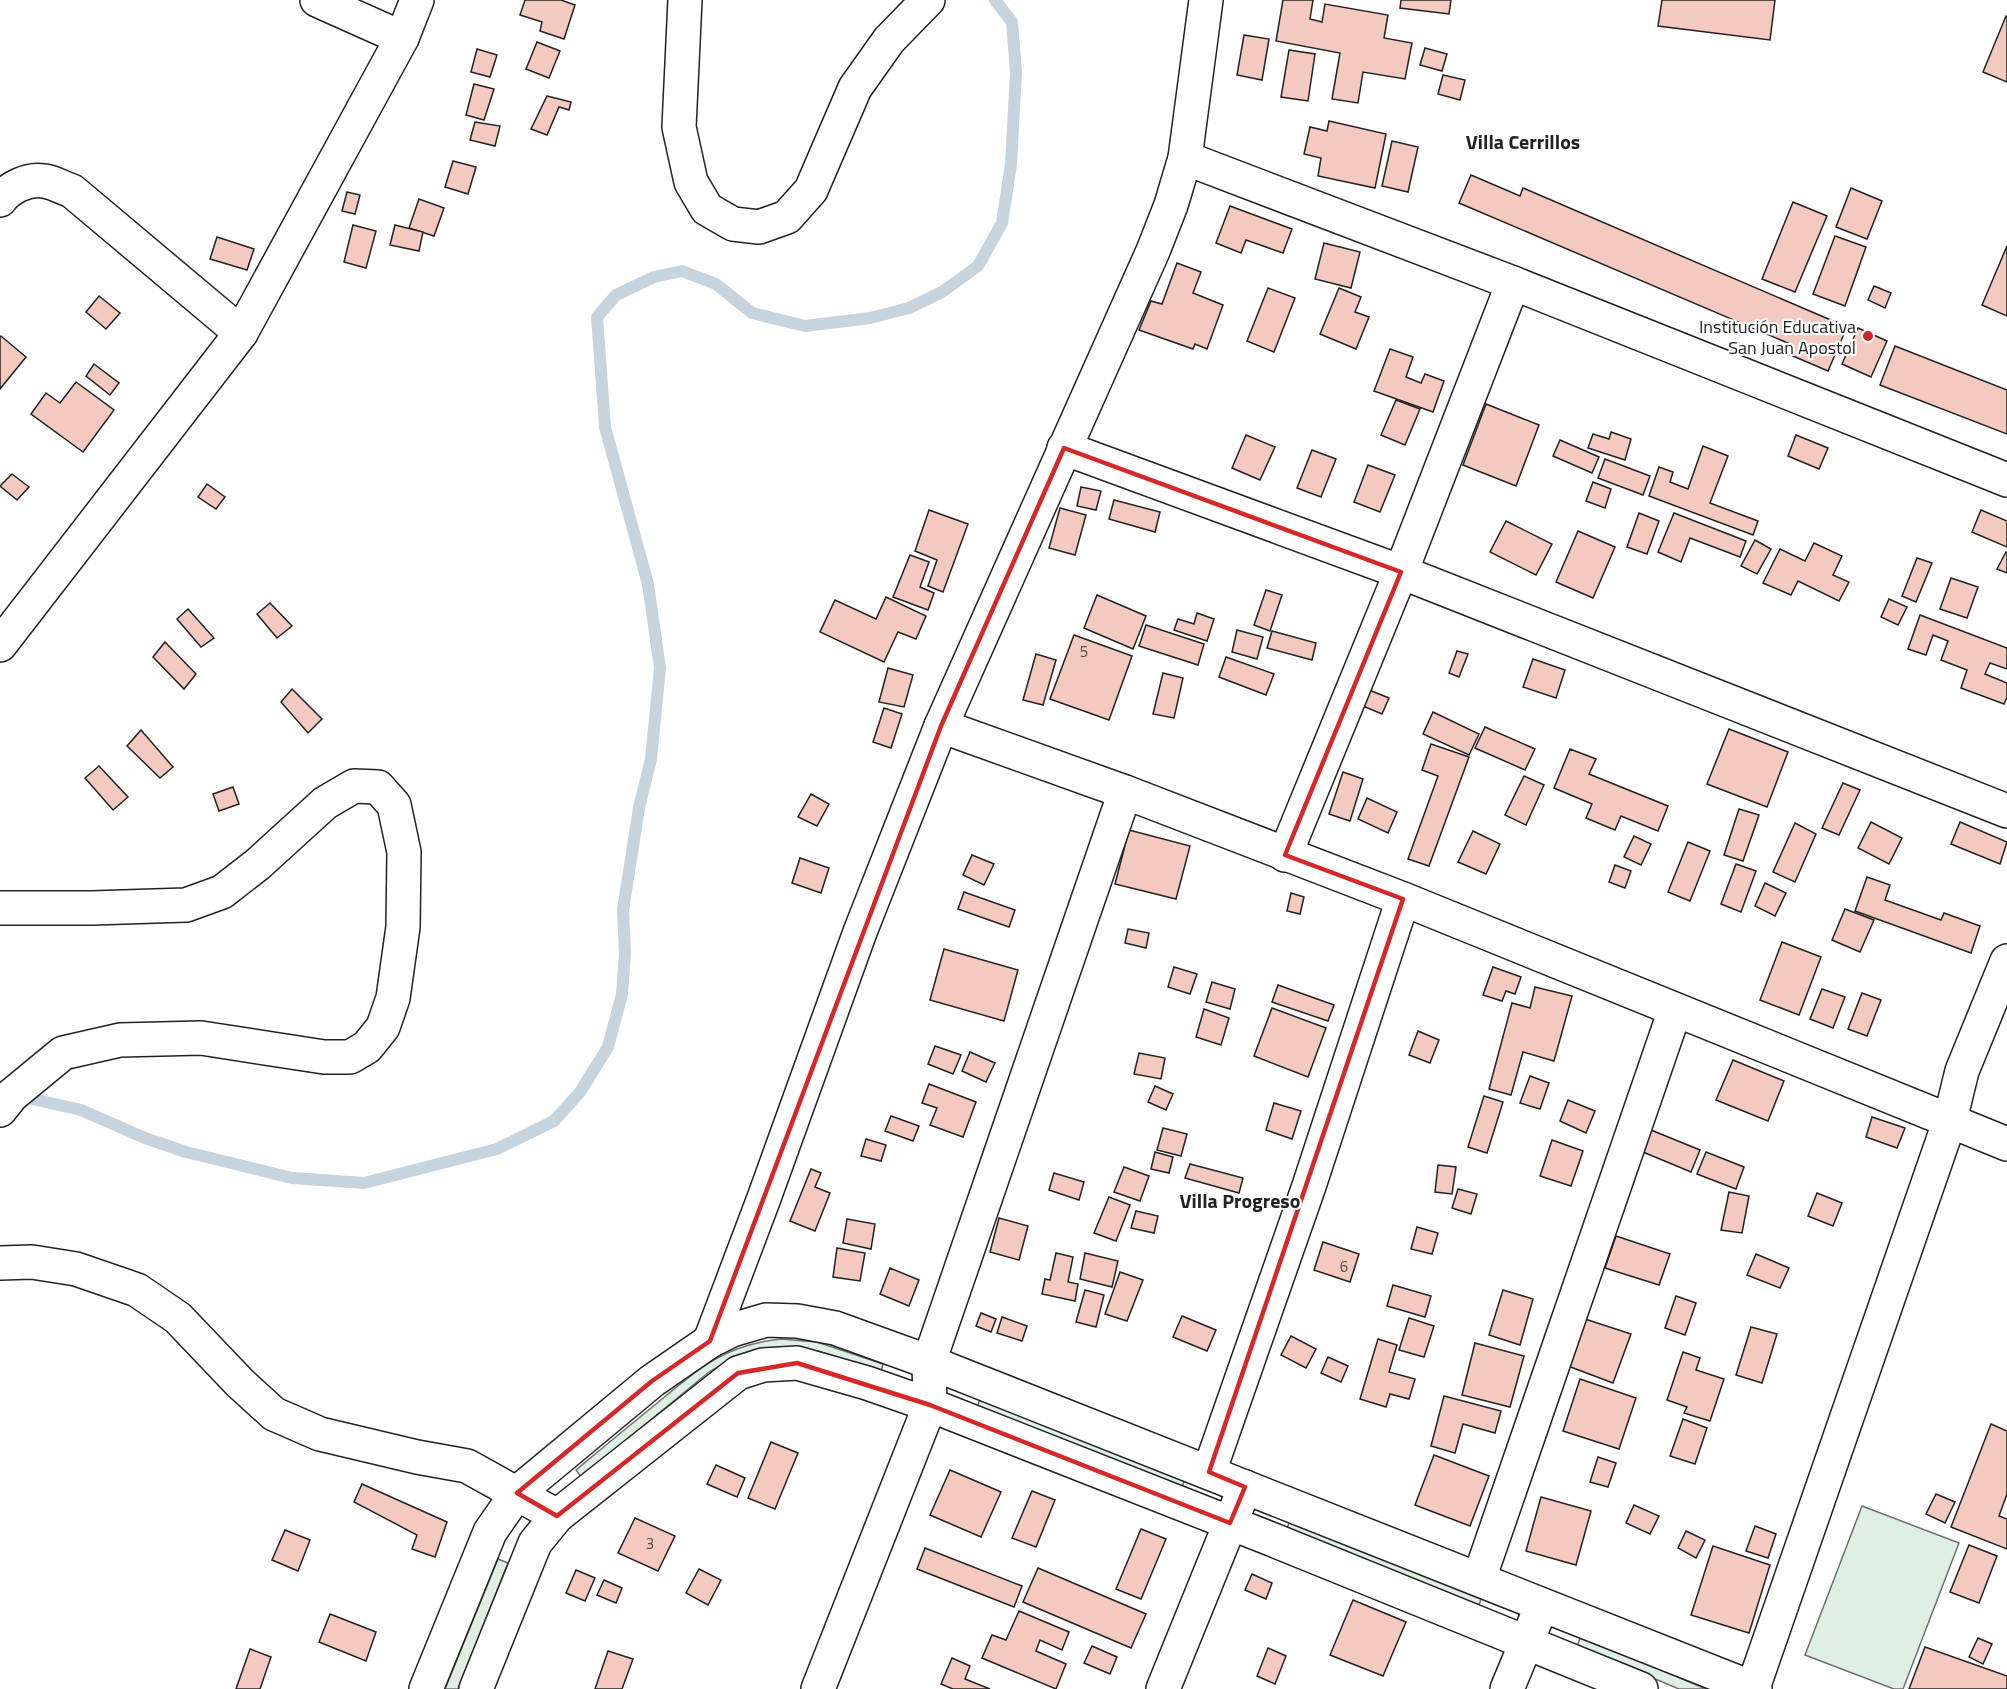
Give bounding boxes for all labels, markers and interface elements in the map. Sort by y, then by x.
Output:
district label: Villa Cerrillos [1466,126,1580,157]
place label: Institución Educativa San Juan Apostol [1699,313,1856,361]
marker: Institución Educativa San Juan Apostol [1861,329,1875,343]
house number: 5 [1080,640,1088,663]
district label: Villa Progreso [1180,1185,1300,1216]
house number: 6 [1340,1255,1348,1278]
house number: 3 [646,1532,654,1555]

